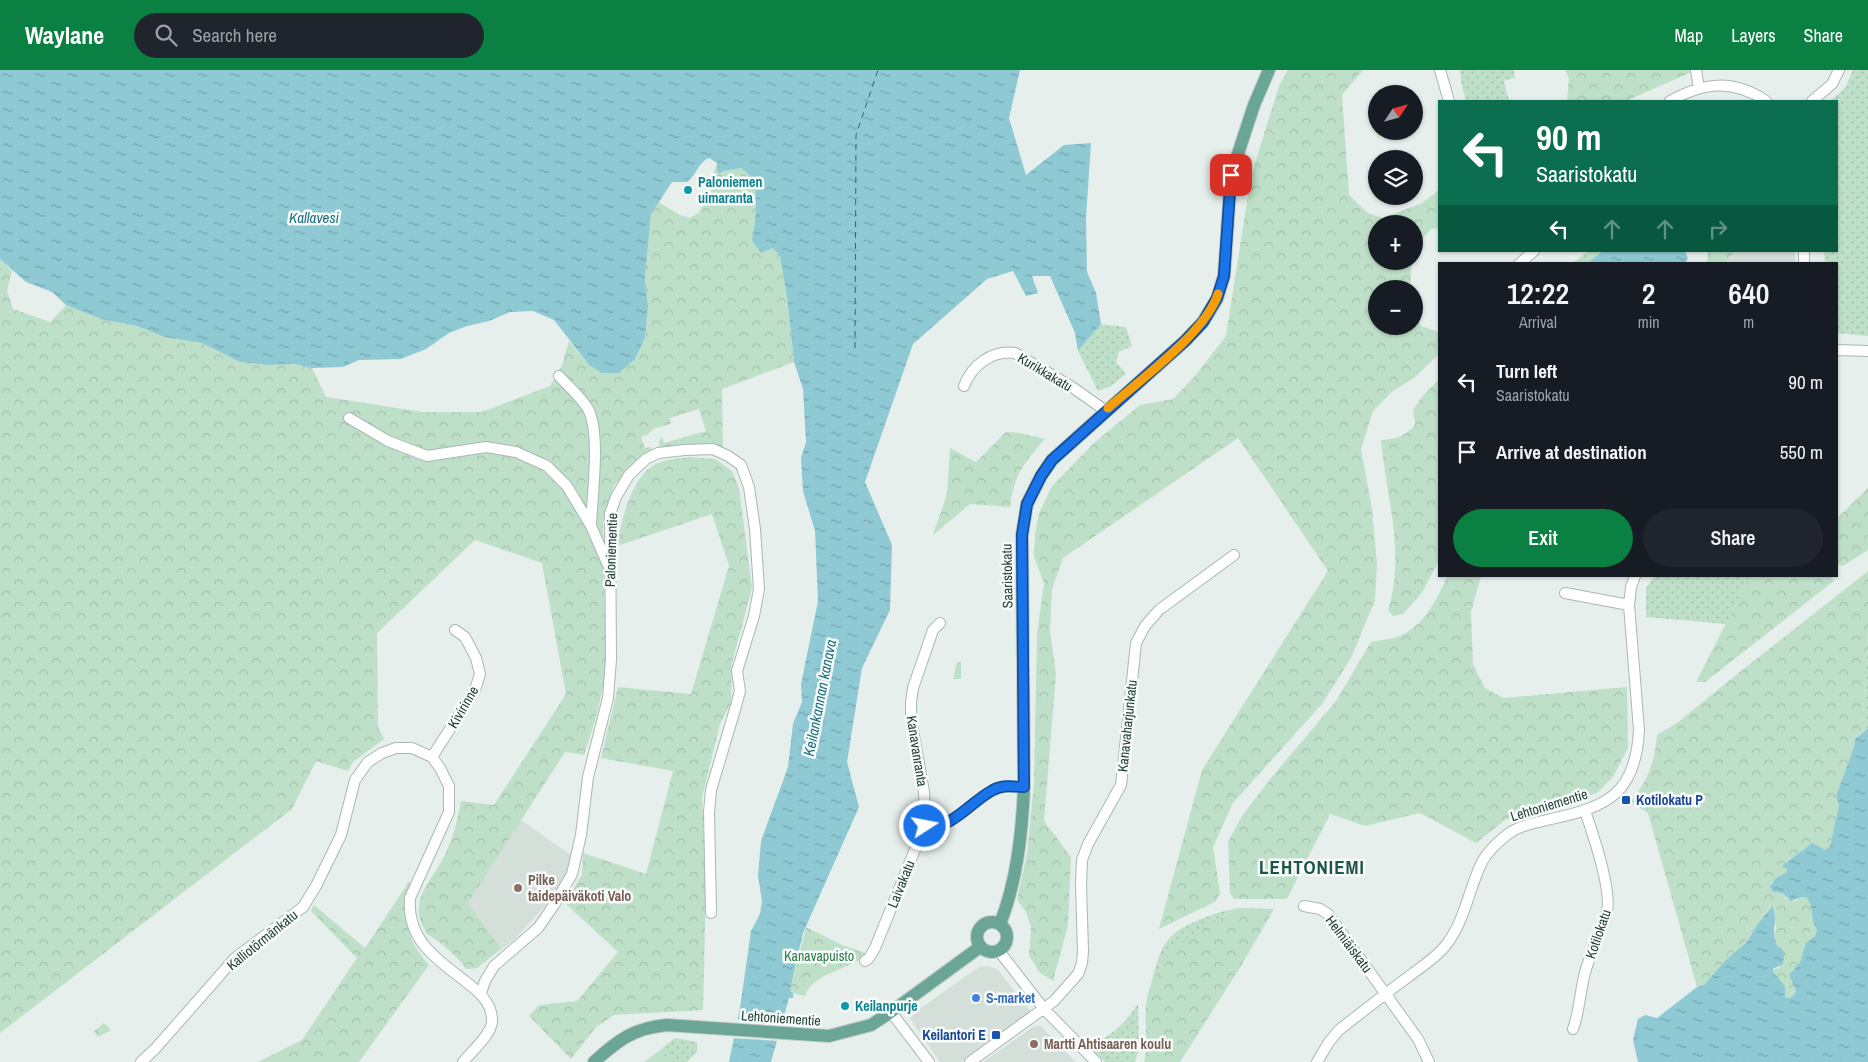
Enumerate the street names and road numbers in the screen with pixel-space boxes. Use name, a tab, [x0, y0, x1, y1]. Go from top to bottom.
street label: Kurikkakatu	[1014, 349, 1076, 395]
street label: Paloniementie	[601, 513, 621, 587]
street label: Saaristokatu	[997, 544, 1017, 608]
street label: Kanavaharjunkatu	[1113, 679, 1141, 773]
street label: Kivirinne	[444, 683, 482, 731]
street label: Kanavanranta	[903, 714, 932, 788]
street label: Lehtoniementie	[1508, 785, 1590, 825]
street label: Laivakatu	[883, 858, 919, 910]
street label: Kalliotörmänkatu	[223, 906, 301, 974]
street label: Kotilokatu	[1581, 907, 1615, 961]
street label: Helmiäiskatu	[1322, 912, 1376, 976]
street label: Lehtoniementie	[741, 1006, 821, 1030]

